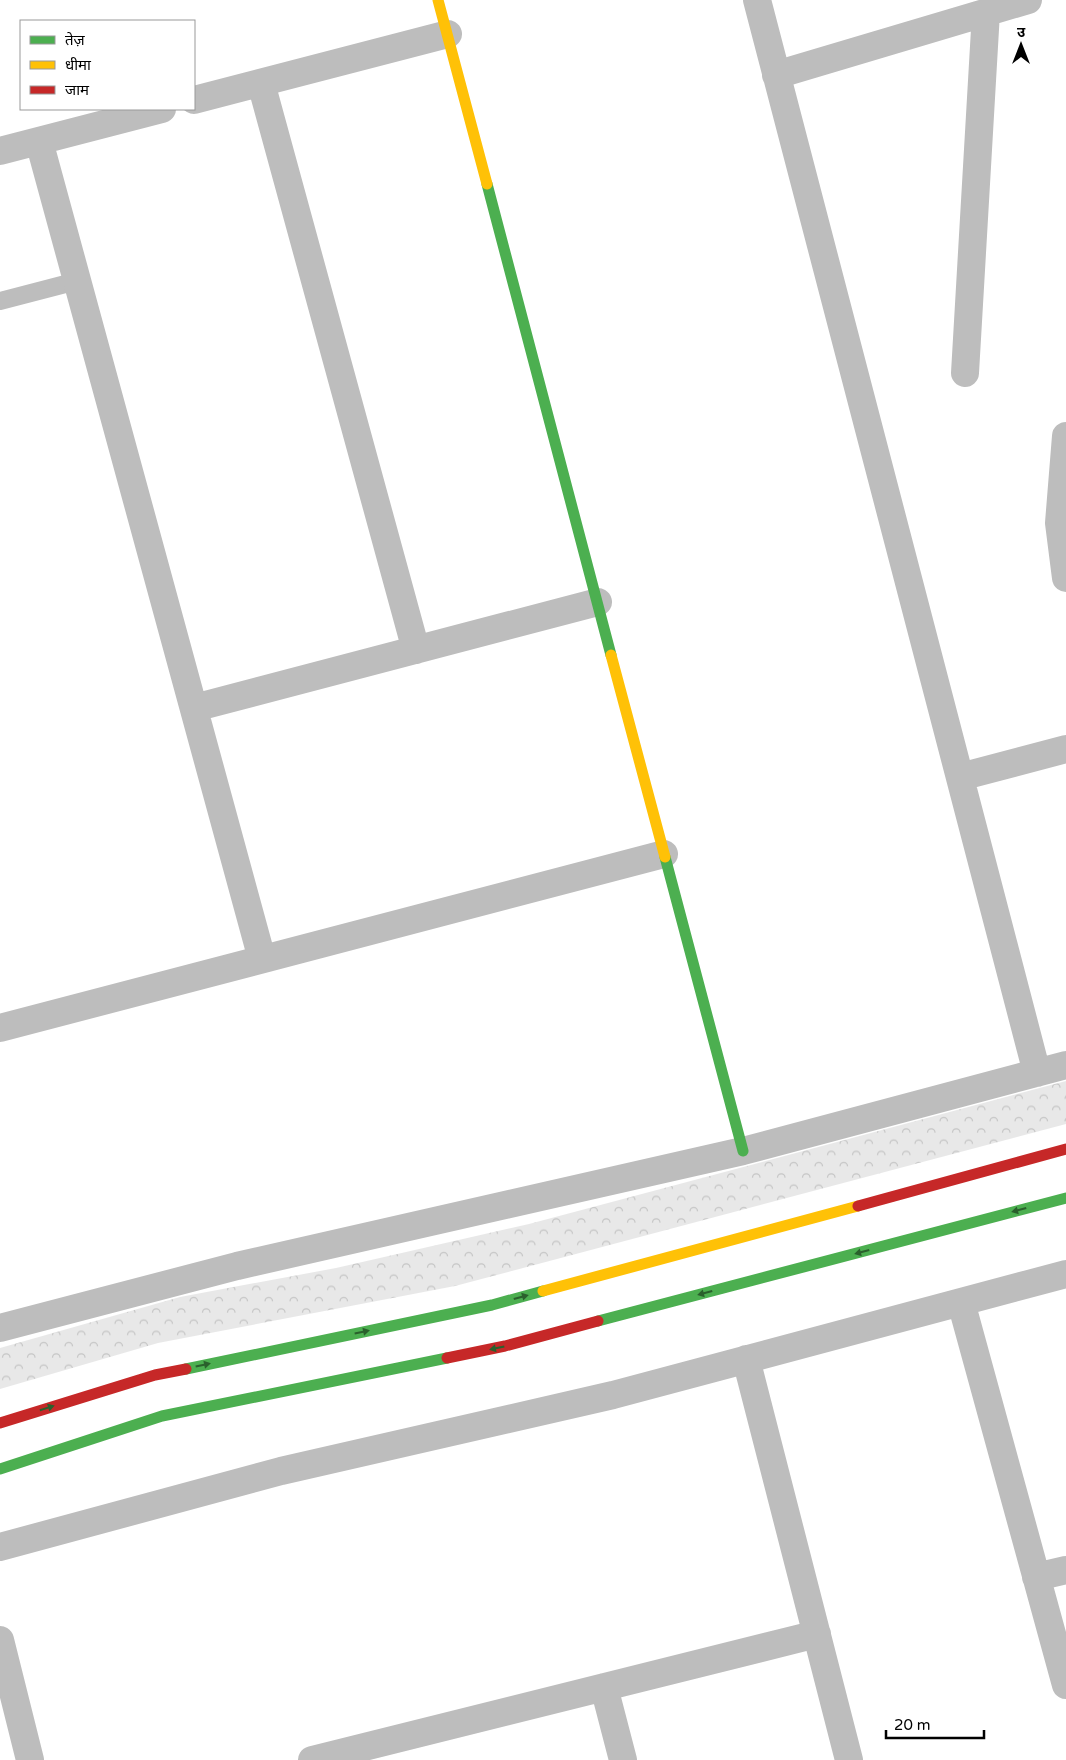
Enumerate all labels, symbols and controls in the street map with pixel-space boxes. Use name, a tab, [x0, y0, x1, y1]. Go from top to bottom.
legend	[20, 20, 195, 110]
north arrow	[996, 20, 1046, 70]
text: उ	[1017, 24, 1026, 41]
text: तेज़	[65, 31, 86, 49]
text: धीमा	[65, 56, 92, 74]
text: जाम	[65, 81, 90, 99]
one-way arrow	[1011, 1206, 1026, 1214]
one-way arrow	[854, 1248, 869, 1256]
one-way arrow	[697, 1290, 712, 1298]
one-way arrow	[513, 1293, 528, 1301]
one-way arrow	[355, 1328, 370, 1336]
one-way arrow	[489, 1344, 504, 1352]
one-way arrow	[195, 1361, 211, 1369]
one-way arrow	[39, 1404, 54, 1412]
scale bar	[886, 1708, 984, 1740]
text: 20 m	[894, 1716, 931, 1734]

